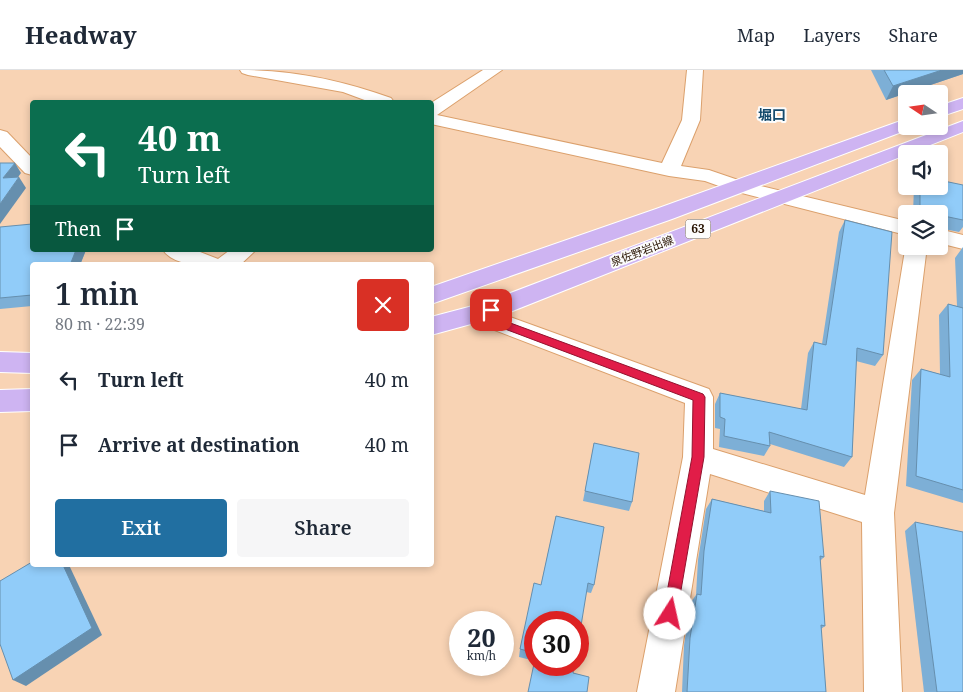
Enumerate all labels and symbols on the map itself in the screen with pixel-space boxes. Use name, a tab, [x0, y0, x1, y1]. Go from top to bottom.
north arrow	[898, 85, 948, 135]
district label: 堀口	[758, 105, 786, 124]
road number: 63	[686, 220, 710, 238]
street label: 泉佐野岩出線	[608, 232, 675, 269]
pin	[470, 289, 512, 331]
position arrow	[643, 587, 695, 639]
speed limit sign: 30	[524, 611, 589, 676]

